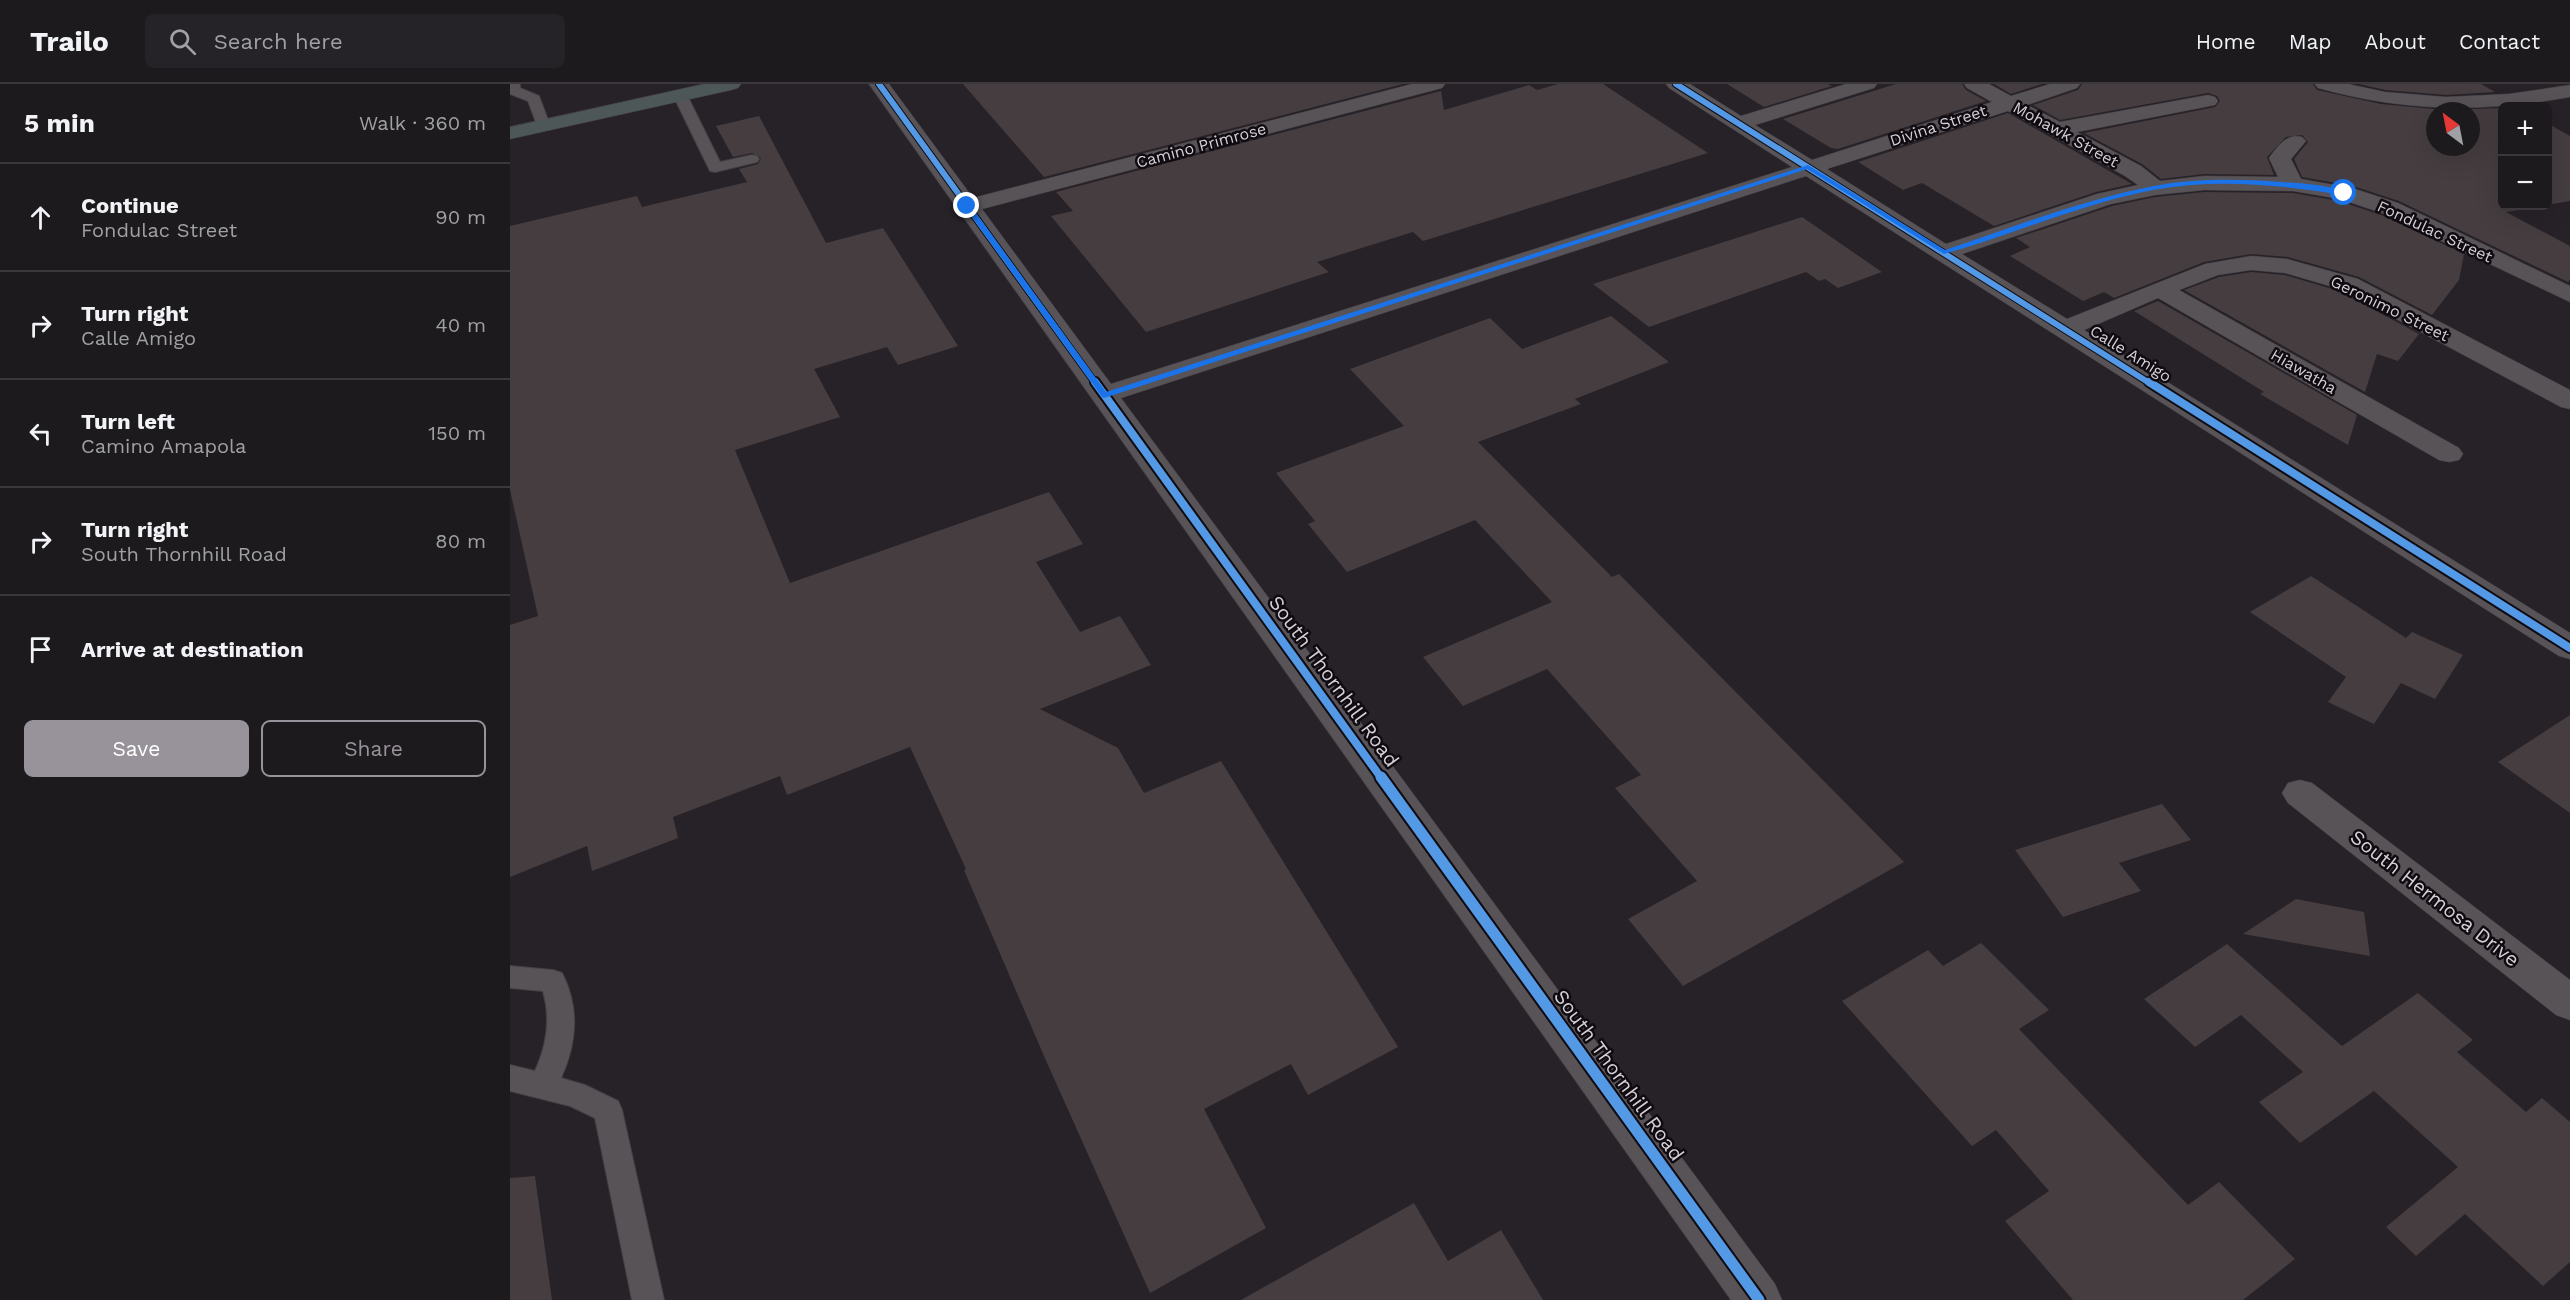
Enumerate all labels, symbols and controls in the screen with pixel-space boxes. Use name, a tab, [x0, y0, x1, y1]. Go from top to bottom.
search box	[145, 14, 565, 68]
text: Trailo	[30, 25, 109, 58]
icon: search	[166, 25, 199, 58]
text: Search here	[214, 29, 343, 54]
text: Home	[2196, 29, 2256, 54]
text: Map	[2289, 29, 2332, 54]
text: About	[2365, 29, 2426, 54]
text: Contact	[2459, 29, 2540, 54]
street label: Mohawk Street	[2010, 98, 2122, 171]
street label: Divina Street	[1887, 101, 1989, 150]
north arrow	[2426, 102, 2480, 156]
map controls	[2498, 102, 2552, 210]
button: +	[2498, 102, 2552, 156]
text: 5 min	[24, 108, 95, 138]
text: Walk · 360 m	[359, 111, 486, 135]
street label: Camino Primrose	[1134, 119, 1268, 172]
button: −	[2498, 156, 2552, 210]
route start	[2330, 179, 2356, 205]
route end	[953, 192, 979, 218]
text: Continue	[81, 193, 179, 218]
street label: Fondulac Street	[2374, 196, 2496, 267]
icon: ahead	[24, 201, 57, 234]
text: 90 m	[435, 205, 486, 229]
text: Fondulac Street	[81, 218, 237, 242]
street label: Geronimo Street	[2328, 272, 2452, 345]
text: Turn right	[81, 301, 188, 326]
icon: right	[24, 309, 57, 342]
text: 40 m	[435, 313, 486, 337]
street label: Calle Amigo	[2087, 321, 2175, 386]
text: Calle Amigo	[81, 326, 196, 350]
street label: Hiawatha	[2268, 345, 2340, 398]
text: Turn left	[81, 409, 175, 434]
icon: left	[24, 417, 57, 450]
text: 150 m	[428, 421, 486, 445]
text: Camino Amapola	[81, 434, 246, 458]
text: Turn right	[81, 517, 188, 542]
icon: right	[24, 525, 57, 558]
text: 80 m	[435, 529, 486, 553]
text: South Thornhill Road	[81, 542, 287, 566]
street label: South Thornhill Road	[1264, 591, 1404, 771]
icon: arrive	[24, 633, 57, 666]
text: Arrive at destination	[81, 637, 304, 662]
button: Save	[24, 720, 249, 777]
button: Share	[261, 720, 486, 777]
street label: South Hermosa Drive	[2346, 825, 2524, 971]
street label: South Thornhill Road	[1549, 985, 1689, 1165]

